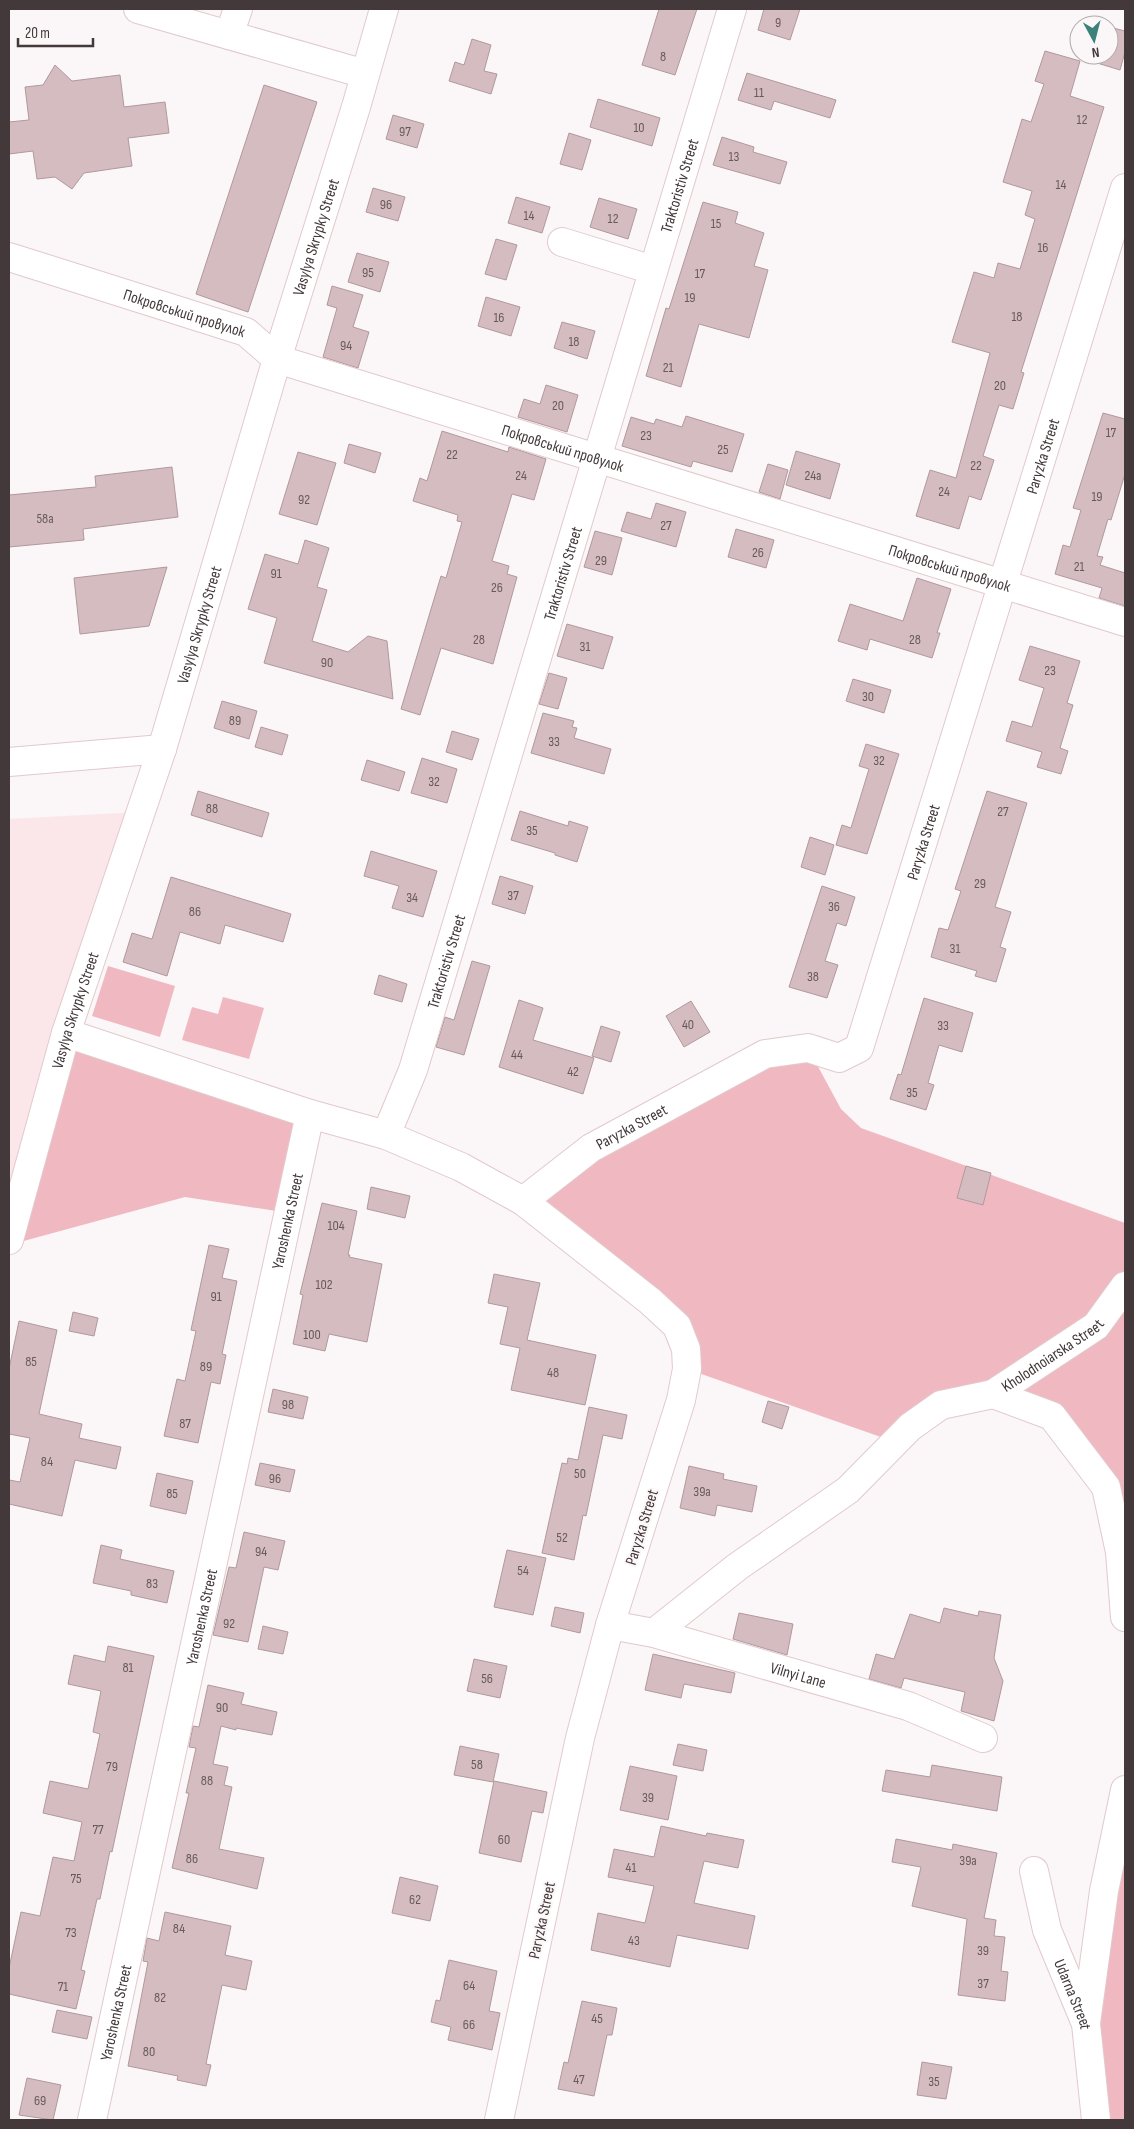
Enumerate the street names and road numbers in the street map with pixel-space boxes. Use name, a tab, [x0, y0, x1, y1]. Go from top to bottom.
street label: Traktoristiv Street	[657, 137, 703, 235]
street label: Vasylya Skrypky Street	[289, 176, 344, 298]
street label: Покровський провулок	[121, 286, 248, 342]
street label: Paryzka Street	[1023, 416, 1064, 497]
street label: Покровський провулок	[499, 421, 627, 477]
street label: Traktoristiv Street	[541, 524, 587, 623]
street label: Покровський провулок	[886, 541, 1013, 597]
street label: Vasylya Skrypky Street	[174, 564, 226, 686]
street label: Paryzka Street	[904, 802, 945, 883]
street label: Traktoristiv Street	[424, 912, 470, 1011]
street label: Vasylya Skrypky Street	[49, 950, 104, 1071]
street label: Paryzka Street	[593, 1101, 671, 1154]
street label: Yaroshenka Street	[269, 1171, 308, 1271]
street label: Kholodnoiarska Street	[998, 1316, 1109, 1397]
street label: Paryzka Street	[622, 1487, 663, 1568]
street label: Yaroshenka Street	[183, 1567, 222, 1667]
street label: Vilnyi Lane	[768, 1659, 828, 1693]
street label: Paryzka Street	[525, 1880, 560, 1960]
street label: Udarna Street	[1049, 1957, 1095, 2030]
street label: Yaroshenka Street	[97, 1963, 136, 2063]

